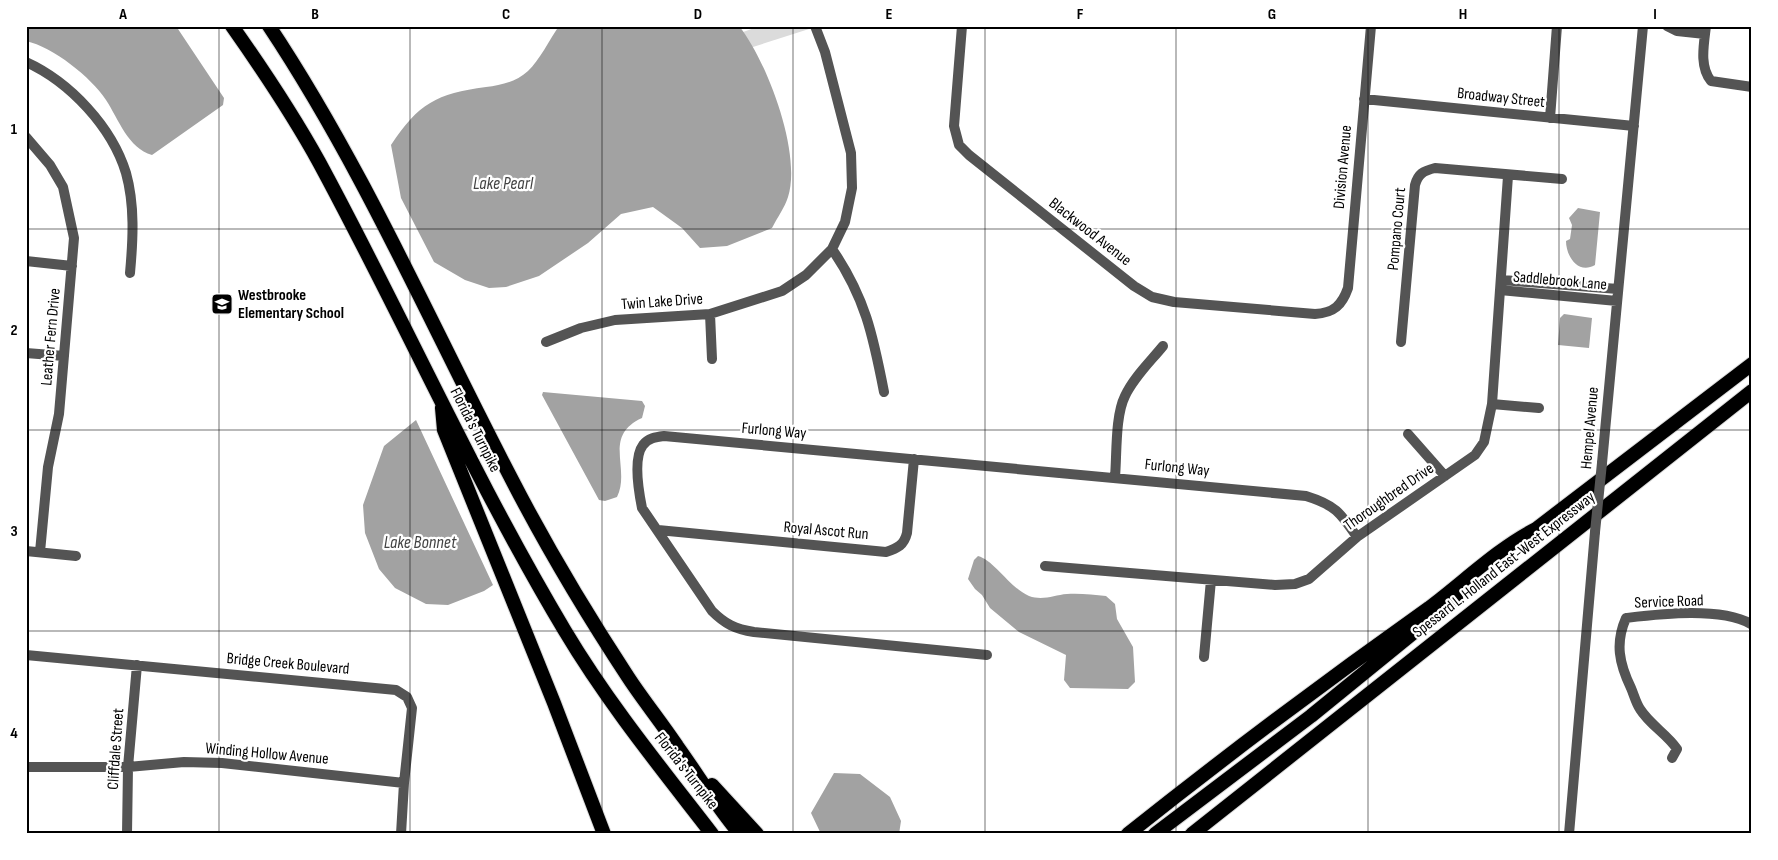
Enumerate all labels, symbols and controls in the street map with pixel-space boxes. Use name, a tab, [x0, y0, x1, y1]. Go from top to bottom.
text: A	[118, 5, 127, 24]
text: B	[311, 5, 319, 24]
text: C	[502, 5, 510, 24]
text: D	[694, 5, 702, 24]
text: E	[886, 5, 893, 24]
text: F	[1077, 5, 1084, 24]
text: G	[1268, 5, 1276, 24]
text: H	[1459, 5, 1467, 24]
text: I	[1653, 5, 1657, 24]
street label: Broadway Street	[1456, 84, 1546, 112]
text: 1	[11, 120, 18, 139]
street label: Division Avenue	[1330, 124, 1356, 210]
water label: Lake Pearl	[473, 173, 534, 194]
street label: Pompano Court	[1384, 187, 1410, 271]
street label: Blackwood Avenue	[1045, 194, 1135, 270]
street label: Saddlebrook Lane	[1512, 267, 1608, 295]
place label: Westbrooke Elementary School	[238, 286, 344, 323]
street label: Leather Fern Drive	[37, 287, 65, 387]
street label: Twin Lake Drive	[620, 290, 704, 314]
school or university icon: Westbrooke Elementary School	[210, 292, 234, 316]
text: 2	[10, 321, 18, 340]
street label: Florida's Turnpike	[446, 385, 504, 475]
street label: Hempel Avenue	[1577, 386, 1603, 470]
street label: Furlong Way	[741, 419, 807, 443]
street label: Furlong Way	[1144, 455, 1210, 481]
street label: Thoroughbred Drive	[1340, 459, 1438, 535]
street label: Spessard L. Holland East-West Expressway	[1409, 488, 1599, 642]
street label: Royal Ascot Run	[783, 518, 869, 544]
text: 3	[10, 522, 18, 541]
water label: Lake Bonnet	[384, 532, 457, 553]
street label: Service Road	[1634, 591, 1704, 613]
street label: Bridge Creek Boulevard	[226, 649, 350, 679]
street label: Cliffdale Street	[104, 708, 128, 790]
text: 4	[10, 724, 18, 743]
street label: Florida's Turnpike	[650, 729, 722, 813]
street label: Winding Hollow Avenue	[205, 739, 329, 769]

